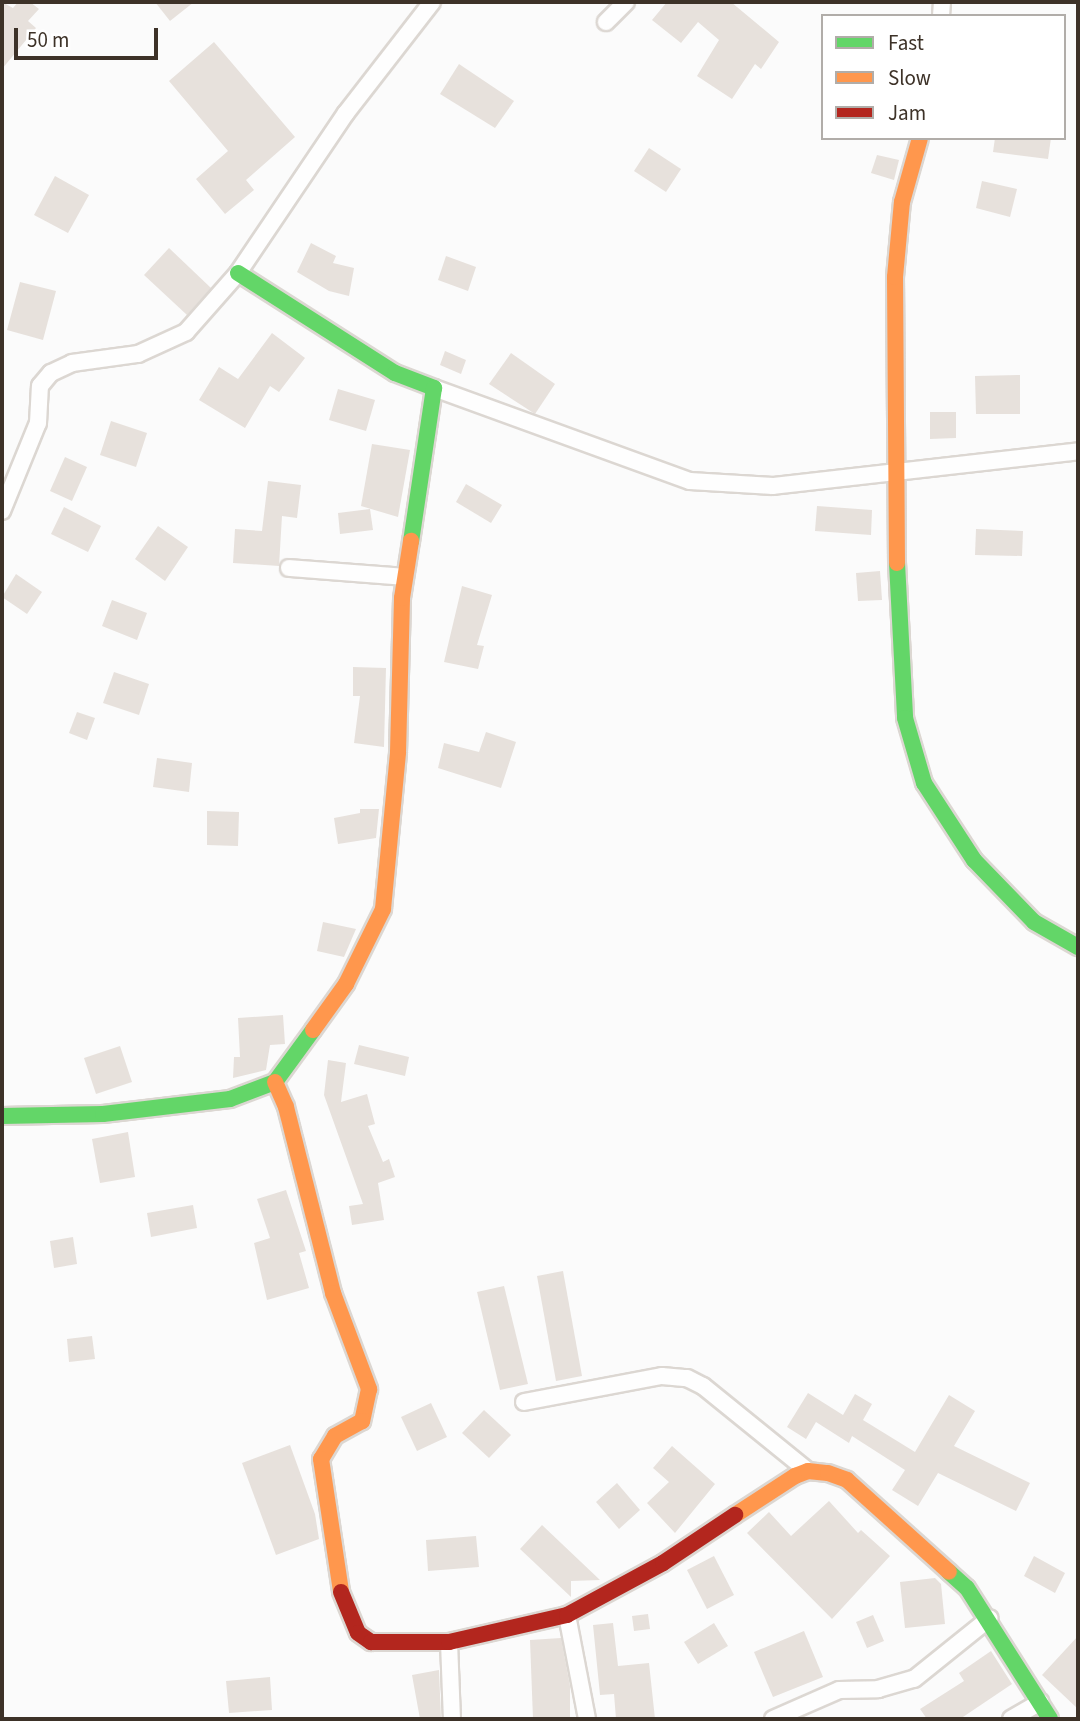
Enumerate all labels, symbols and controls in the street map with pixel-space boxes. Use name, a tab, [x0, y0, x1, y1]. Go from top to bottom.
scale bar	[18, 14, 161, 58]
legend	[821, 14, 1066, 140]
text: 50 m	[27, 25, 69, 55]
text: Fast	[888, 28, 924, 58]
text: Slow	[888, 63, 931, 93]
text: Jam	[888, 98, 926, 128]

